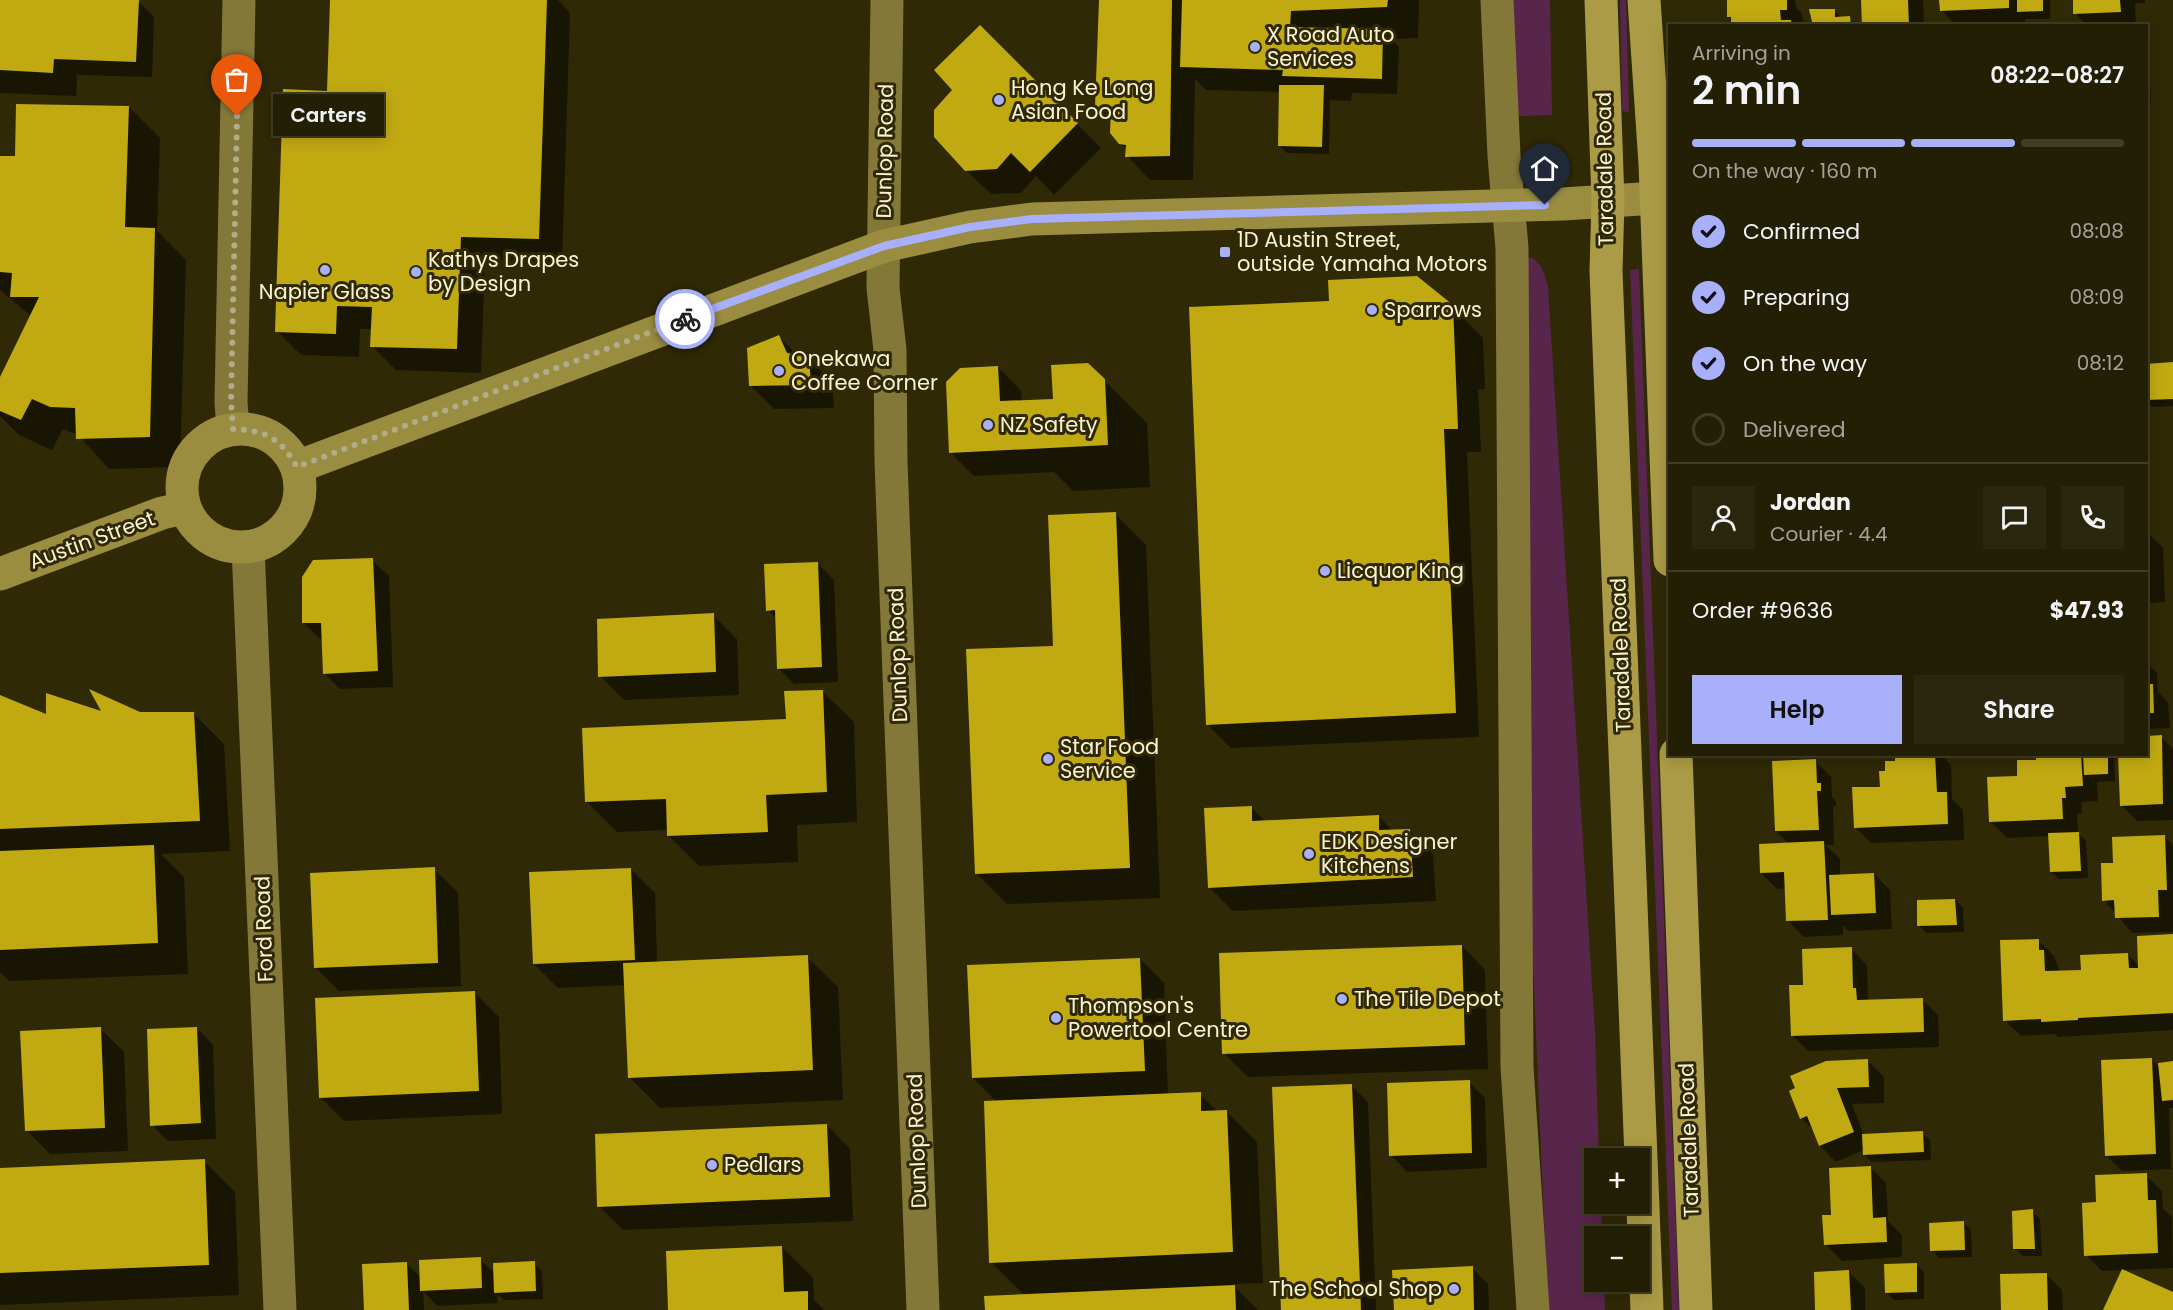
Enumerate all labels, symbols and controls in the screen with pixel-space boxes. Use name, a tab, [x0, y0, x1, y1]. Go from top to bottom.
place label: X Road Auto Services	[1267, 20, 1395, 73]
text: Arriving in	[1692, 39, 1791, 67]
marker: X Road Auto Services	[1248, 40, 1262, 54]
pin	[211, 54, 262, 116]
text: 08:22–08:27	[1990, 60, 2124, 91]
icon: bag	[220, 63, 253, 96]
text: 2 min	[1692, 63, 1801, 118]
place label: Hong Ke Long Asian Food	[1011, 73, 1154, 126]
street label: Dunlop Road	[869, 83, 900, 219]
street label: Taradale Road	[1589, 92, 1620, 246]
marker: Hong Ke Long Asian Food	[992, 93, 1006, 107]
callout: Carters	[273, 95, 384, 137]
text: Carters	[290, 101, 367, 129]
pin	[1519, 143, 1570, 205]
icon: home	[1528, 152, 1561, 185]
text: On the way · 160 m	[1692, 157, 1877, 185]
icon: check	[1692, 215, 1725, 248]
text: Confirmed	[1743, 216, 1860, 247]
text: 08:08	[2069, 217, 2124, 245]
place label: 1D Austin Street, outside Yamaha Motors	[1237, 225, 1487, 278]
place label: Kathys Drapes by Design	[428, 245, 579, 298]
marker: 1D Austin Street, outside Yamaha Motors	[1218, 245, 1232, 259]
marker: Napier Glass	[318, 263, 332, 277]
marker: Kathys Drapes by Design	[409, 265, 423, 279]
place label: Napier Glass	[259, 277, 391, 306]
icon: check	[1692, 281, 1725, 314]
text: Preparing	[1743, 282, 1850, 313]
text: 08:09	[2069, 283, 2124, 311]
courier	[655, 289, 715, 349]
place label: Sparrows	[1384, 295, 1482, 324]
icon: bike	[669, 303, 702, 336]
marker: Sparrows	[1365, 303, 1379, 317]
place label: Onekawa Coffee Corner	[791, 344, 938, 397]
icon: check	[1692, 347, 1725, 380]
text: On the way	[1743, 348, 1867, 379]
text: 08:12	[2077, 349, 2124, 377]
marker: Onekawa Coffee Corner	[772, 364, 786, 378]
place label: NZ Safety	[1000, 410, 1098, 439]
text: Delivered	[1743, 414, 1846, 445]
marker: NZ Safety	[981, 418, 995, 432]
button: person	[1692, 486, 1755, 549]
button: chat	[1983, 486, 2046, 549]
button: phone	[2061, 486, 2124, 549]
text: Jordan	[1770, 487, 1851, 518]
street label: Austin Street	[25, 503, 159, 576]
text: Courier · 4.4	[1770, 520, 1888, 548]
place label: Licquor King	[1337, 556, 1464, 585]
marker: Licquor King	[1318, 564, 1332, 578]
street label: Taradale Road	[1603, 577, 1638, 733]
street label: Dunlop Road	[881, 587, 914, 723]
text: Order #9636	[1692, 595, 1833, 626]
text: $47.93	[2050, 595, 2124, 626]
button: Help	[1692, 675, 1902, 744]
button: Share	[1914, 675, 2124, 744]
place label: Star Food Service	[1060, 732, 1159, 785]
marker: Star Food Service	[1041, 752, 1055, 766]
place label: EDK Designer Kitchens	[1321, 827, 1457, 880]
marker: EDK Designer Kitchens	[1302, 847, 1316, 861]
street label: Ford Road	[247, 875, 280, 983]
place label: The Tile Depot	[1354, 984, 1501, 1013]
place label: Thompson's Powertool Centre	[1068, 991, 1248, 1044]
marker: The Tile Depot	[1335, 992, 1349, 1006]
marker: Thompson's Powertool Centre	[1049, 1011, 1063, 1025]
street label: Taradale Road	[1671, 1062, 1706, 1218]
street label: Dunlop Road	[900, 1073, 933, 1209]
map controls	[1584, 1148, 1650, 1292]
button: +	[1584, 1148, 1650, 1214]
place label: Pedlars	[724, 1150, 802, 1179]
marker: Pedlars	[705, 1158, 719, 1172]
button: −	[1584, 1226, 1650, 1292]
place label: The School Shop	[1269, 1274, 1442, 1303]
marker: The School Shop	[1447, 1282, 1461, 1296]

